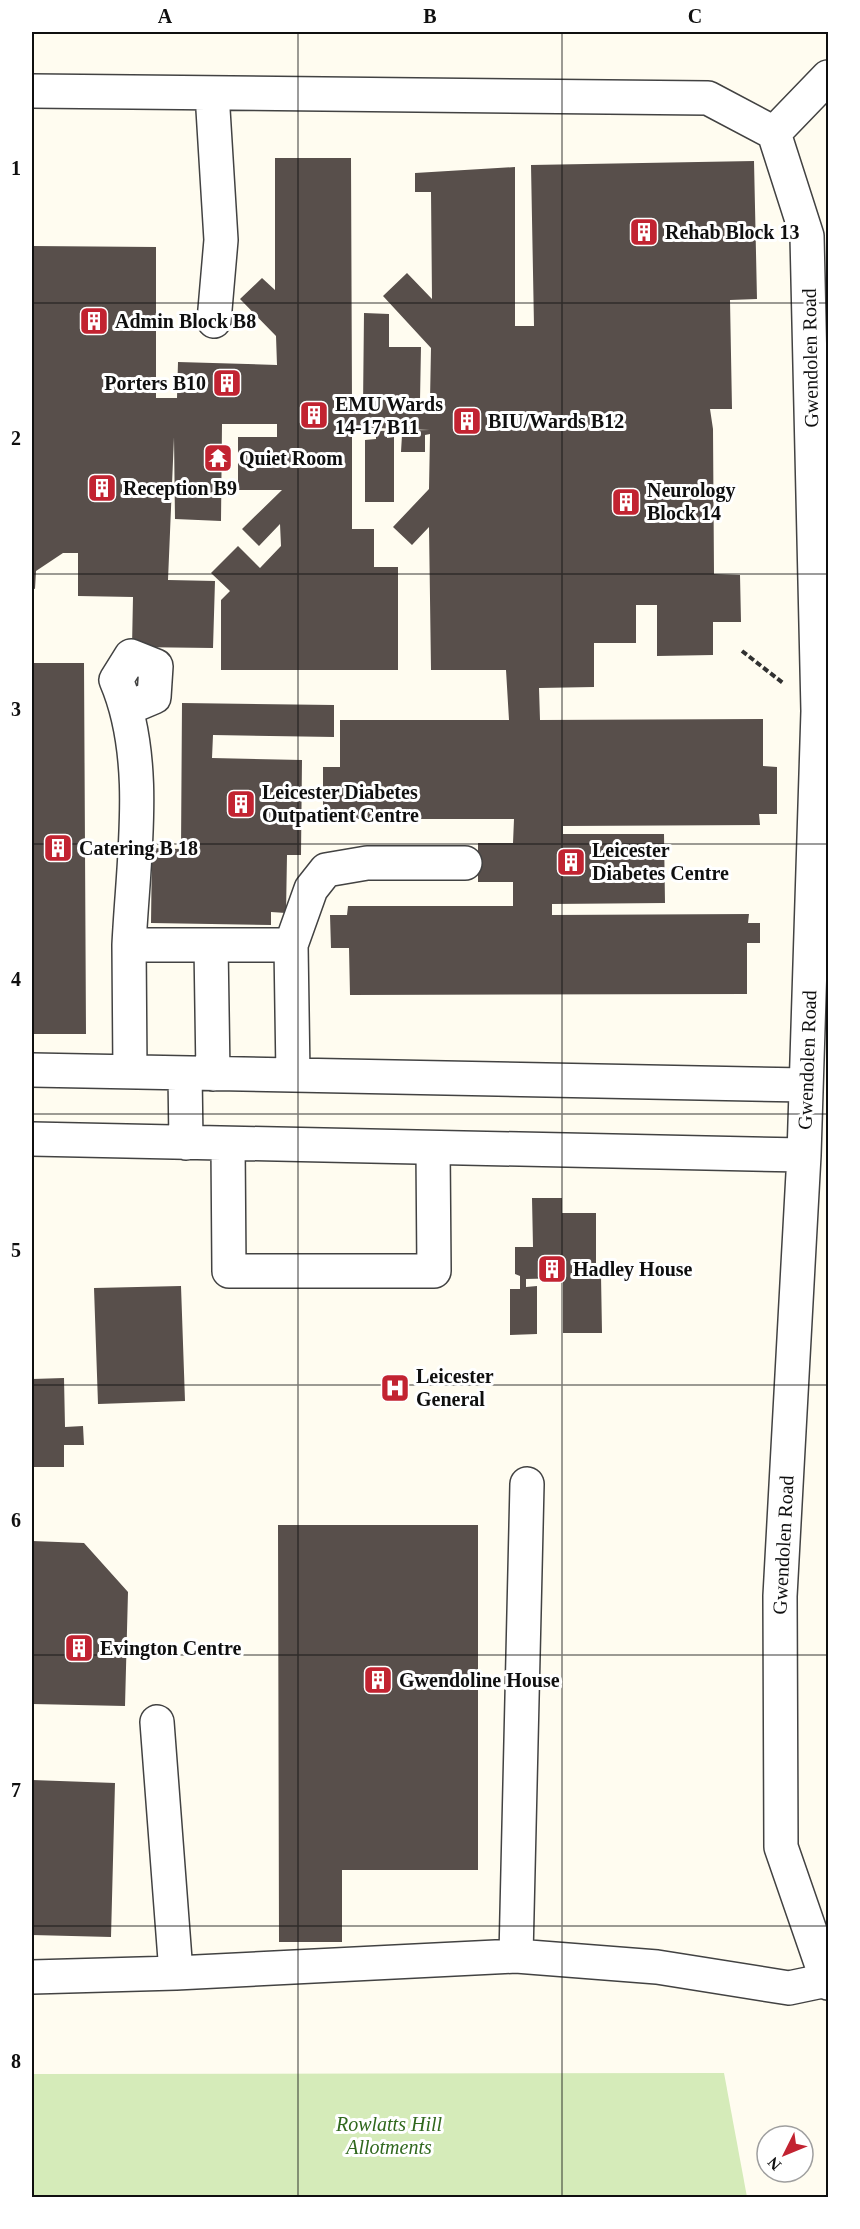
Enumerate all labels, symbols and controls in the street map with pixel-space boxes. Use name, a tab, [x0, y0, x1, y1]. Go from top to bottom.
text: A	[158, 5, 173, 27]
text: B	[423, 5, 437, 27]
text: C	[688, 5, 702, 27]
text: 1	[11, 157, 21, 179]
building icon: Rehab Block 13	[628, 216, 660, 248]
place label: Rehab Block 13	[665, 221, 799, 243]
street label: Gwendolen Road	[798, 288, 822, 428]
building icon: Admin Block B8	[78, 305, 110, 337]
place label: Admin Block B8	[115, 310, 256, 332]
building icon: Porters B10	[211, 367, 243, 399]
place label: Porters B10	[104, 372, 206, 394]
place label: EMU Wards 14-17 B11	[335, 393, 443, 438]
building icon: EMU Wards 14-17 B11	[298, 399, 330, 431]
building icon: BIU/Wards B12	[451, 405, 483, 437]
place label: BIU/Wards B12	[488, 410, 624, 432]
text: 2	[11, 427, 21, 449]
temple icon: Quiet Room	[202, 442, 234, 474]
place label: Quiet Room	[239, 447, 343, 469]
building icon: Reception B9	[86, 472, 118, 504]
place label: Reception B9	[123, 477, 237, 500]
place label: Neurology Block 14	[647, 479, 736, 524]
building icon: Neurology Block 14	[610, 486, 642, 518]
text: 3	[11, 698, 21, 720]
place label: Leicester Diabetes Outpatient Centre	[262, 781, 419, 827]
building icon: Leicester Diabetes Outpatient Centre	[225, 788, 257, 820]
building icon: Catering B 18	[42, 832, 74, 864]
place label: Catering B 18	[79, 837, 198, 860]
place label: Leicester Diabetes Centre	[592, 839, 729, 884]
building icon: Leicester Diabetes Centre	[555, 846, 587, 878]
text: 4	[11, 968, 21, 990]
street label: Gwendolen Road	[794, 990, 820, 1130]
text: 5	[11, 1239, 21, 1261]
building icon: Hadley House	[536, 1253, 568, 1285]
place label: Hadley House	[573, 1258, 693, 1281]
place label: Leicester General	[416, 1365, 494, 1410]
hospital icon: Leicester General	[379, 1372, 411, 1404]
street label: Gwendolen Road	[768, 1475, 798, 1615]
text: 6	[11, 1509, 21, 1531]
building icon: Evington Centre	[63, 1632, 95, 1664]
place label: Evington Centre	[100, 1637, 241, 1660]
building icon: Gwendoline House	[362, 1664, 394, 1696]
place label: Gwendoline House	[399, 1669, 560, 1691]
text: 7	[11, 1779, 21, 1801]
text: 8	[11, 2050, 21, 2072]
park label: Rowlatts Hill Allotments	[335, 2113, 443, 2158]
north arrow	[755, 2124, 815, 2184]
text: N	[764, 2154, 785, 2174]

